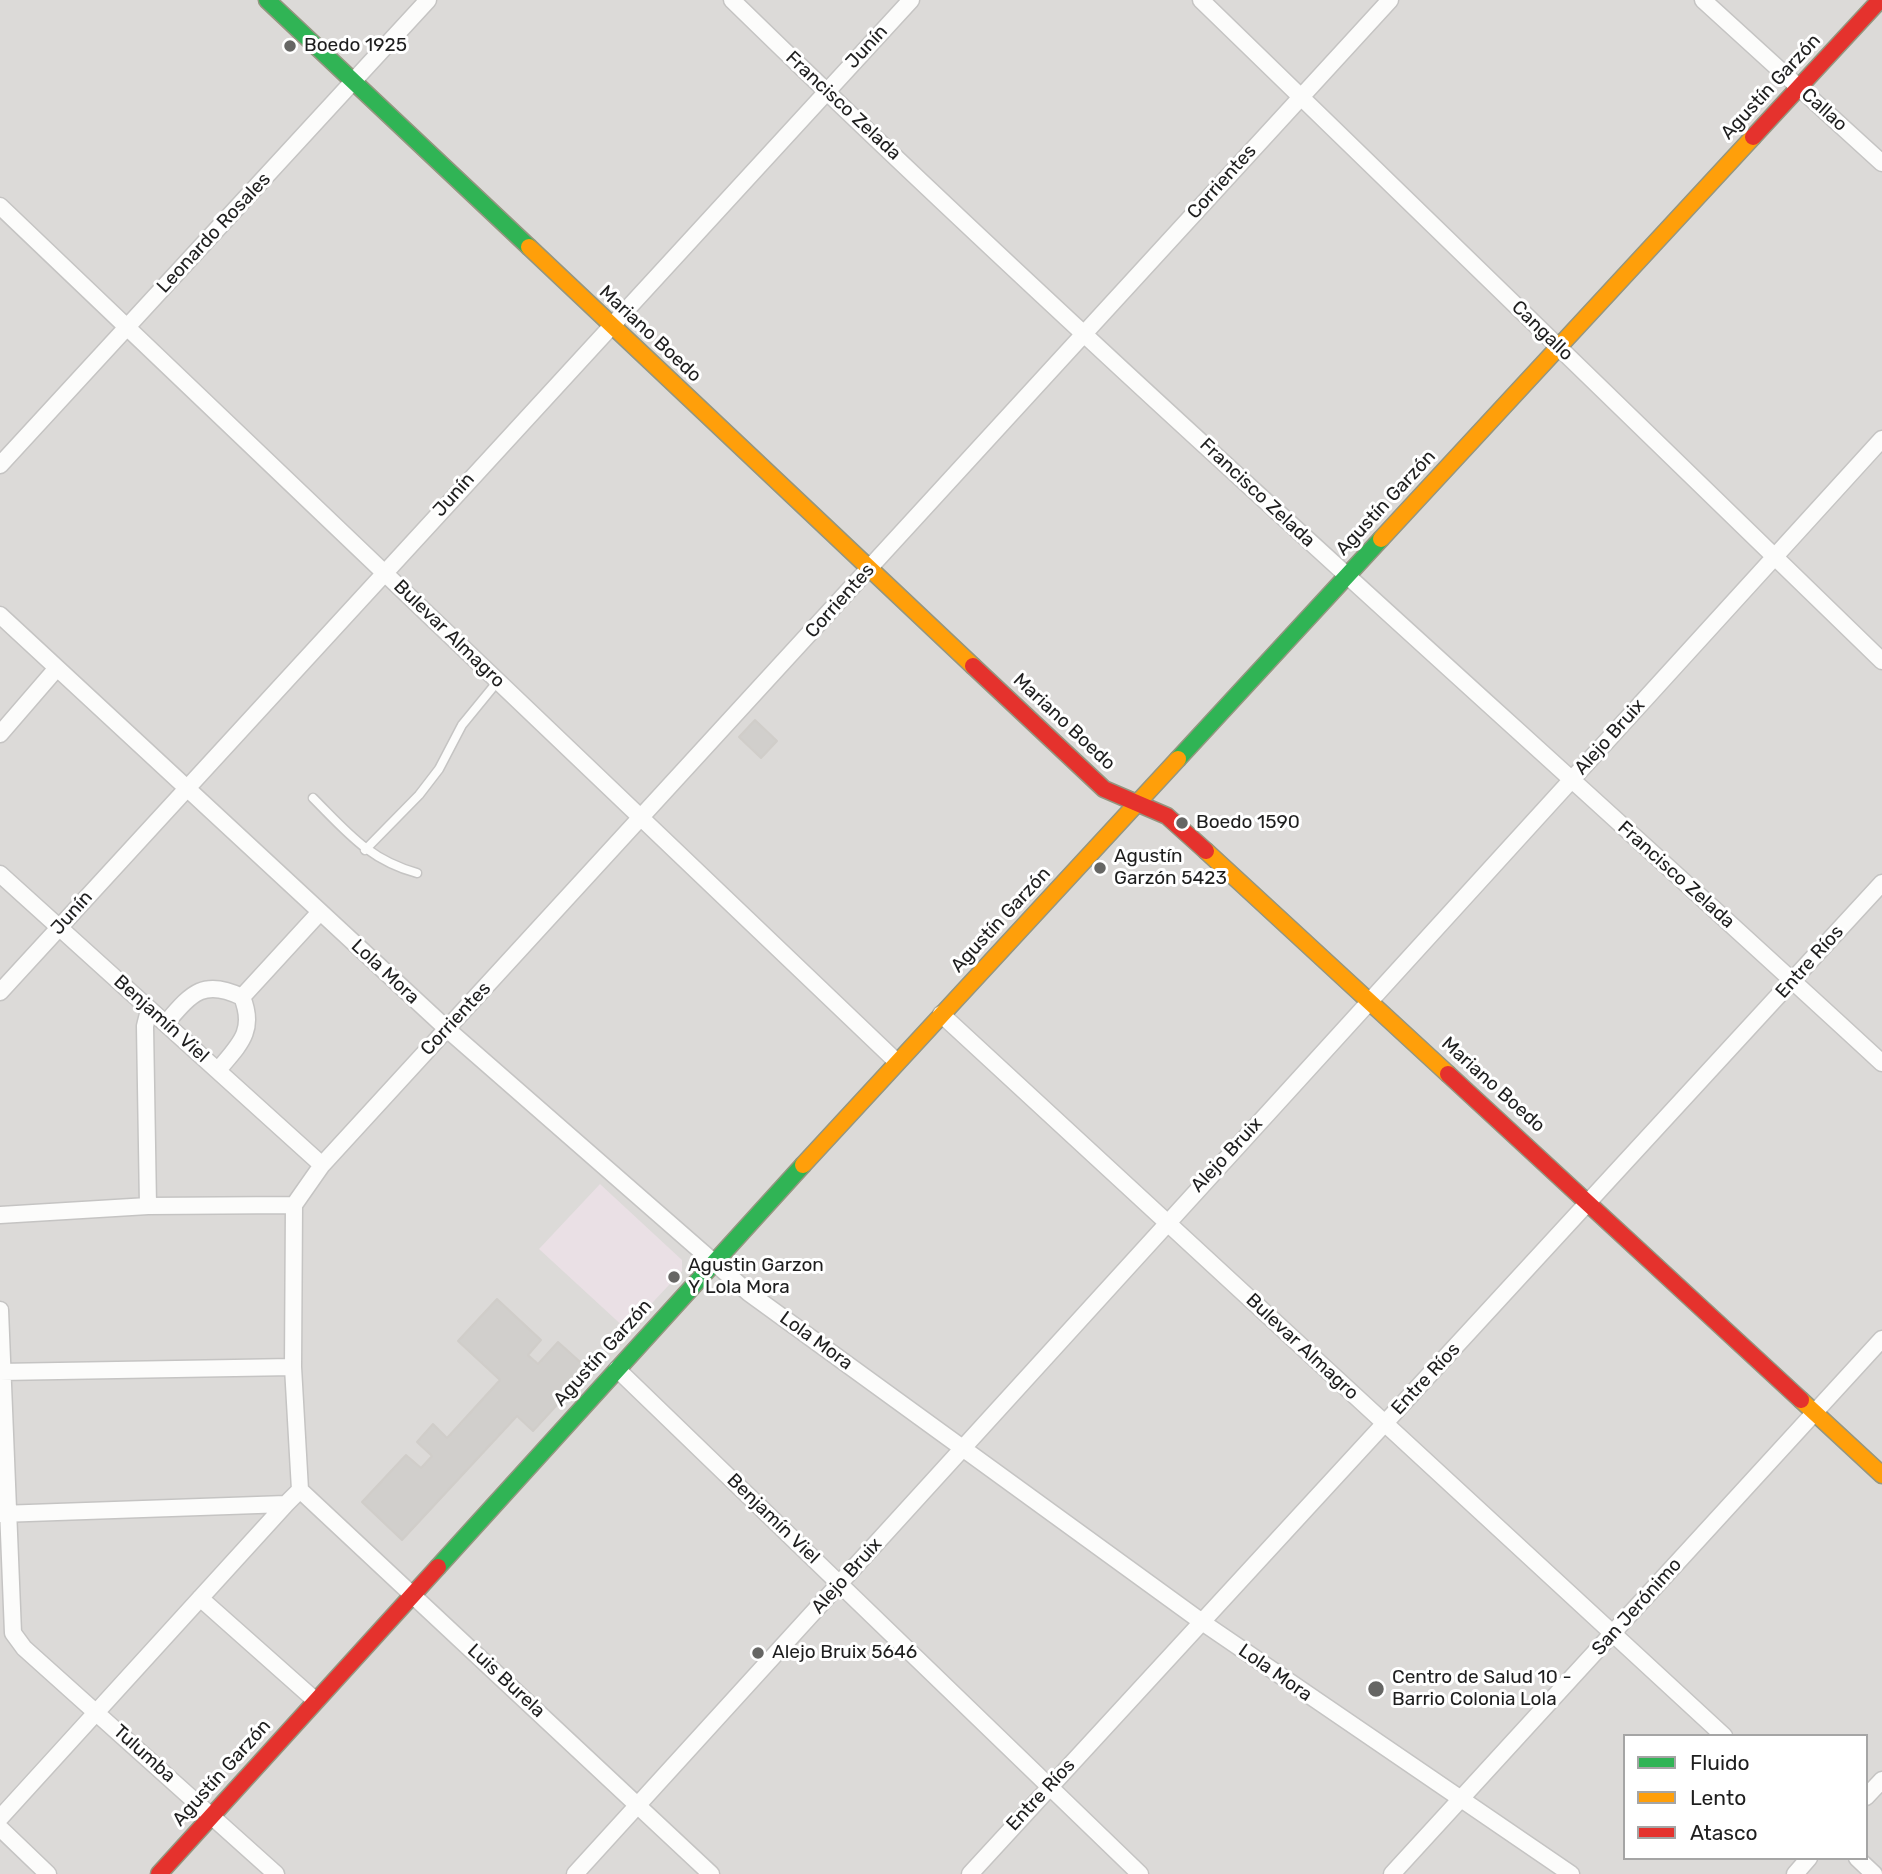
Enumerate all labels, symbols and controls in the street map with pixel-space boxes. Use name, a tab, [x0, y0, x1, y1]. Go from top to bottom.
street label: Junín	[841, 21, 893, 73]
street label: Agustín Garzón	[1716, 30, 1826, 144]
place label: Boedo 1925	[304, 35, 407, 57]
marker: Boedo 1925	[282, 38, 298, 54]
street label: Francisco Zelada	[781, 47, 905, 165]
street label: Callao	[1796, 84, 1852, 136]
street label: Corrientes	[1183, 140, 1261, 224]
street label: Leonardo Rosales	[152, 168, 276, 298]
street label: Mariano Boedo	[594, 281, 706, 387]
street label: Cangallo	[1507, 296, 1577, 366]
street label: Francisco Zelada	[1195, 434, 1319, 552]
street label: Agustín Garzón	[1331, 446, 1441, 560]
street label: Junín	[428, 468, 480, 522]
street label: Corrientes	[801, 559, 879, 643]
street label: Bulevar Almagro	[389, 575, 509, 693]
street label: Mariano Boedo	[1008, 669, 1120, 775]
street label: Alejo Bruix	[1570, 694, 1650, 780]
place label: Boedo 1590	[1196, 812, 1300, 834]
marker: Boedo 1590	[1174, 815, 1190, 831]
street label: Francisco Zelada	[1613, 817, 1739, 933]
place label: Agustín Garzón 5423	[1114, 846, 1227, 890]
marker: Agustín Garzón 5423	[1092, 860, 1108, 876]
street label: Agustín Garzón	[946, 863, 1056, 977]
street label: Junín	[46, 886, 98, 940]
street label: Entre Ríos	[1771, 921, 1849, 1003]
street label: Lola Mora	[346, 935, 424, 1009]
street label: Benjamín Viel	[109, 970, 213, 1068]
street label: Corrientes	[416, 977, 496, 1061]
street label: Mariano Boedo	[1437, 1033, 1549, 1137]
street label: Alejo Bruix	[1186, 1113, 1268, 1197]
place label: Agustin Garzon Y Lola Mora	[688, 1255, 824, 1299]
marker: Agustin Garzon Y Lola Mora	[666, 1269, 682, 1285]
street label: Bulevar Almagro	[1241, 1289, 1363, 1405]
street label: Agustín Garzón	[549, 1295, 657, 1411]
street label: Lola Mora	[775, 1307, 857, 1375]
street label: Entre Ríos	[1387, 1338, 1465, 1420]
street label: Benjamín Viel	[722, 1469, 824, 1569]
street label: Alejo Bruix	[807, 1533, 887, 1619]
street label: San Jerónimo	[1587, 1554, 1687, 1660]
street label: Luis Burela	[463, 1639, 549, 1723]
street label: Lola Mora	[1234, 1639, 1316, 1707]
place label: Alejo Bruix 5646	[772, 1642, 917, 1664]
marker: Alejo Bruix 5646	[750, 1645, 766, 1661]
place label: Centro de Salud 10 - Barrio Colonia Lola	[1392, 1667, 1572, 1711]
marker: Centro de Salud 10 - Barrio Colonia Lola	[1366, 1679, 1386, 1699]
street label: Agustín Garzón	[168, 1715, 276, 1831]
street label: Tulumba	[108, 1720, 180, 1788]
legend	[1623, 1734, 1868, 1860]
text: Fluido	[1690, 1750, 1750, 1775]
street label: Entre Ríos	[1002, 1754, 1080, 1836]
text: Lento	[1690, 1785, 1746, 1810]
text: Atasco	[1690, 1820, 1758, 1845]

